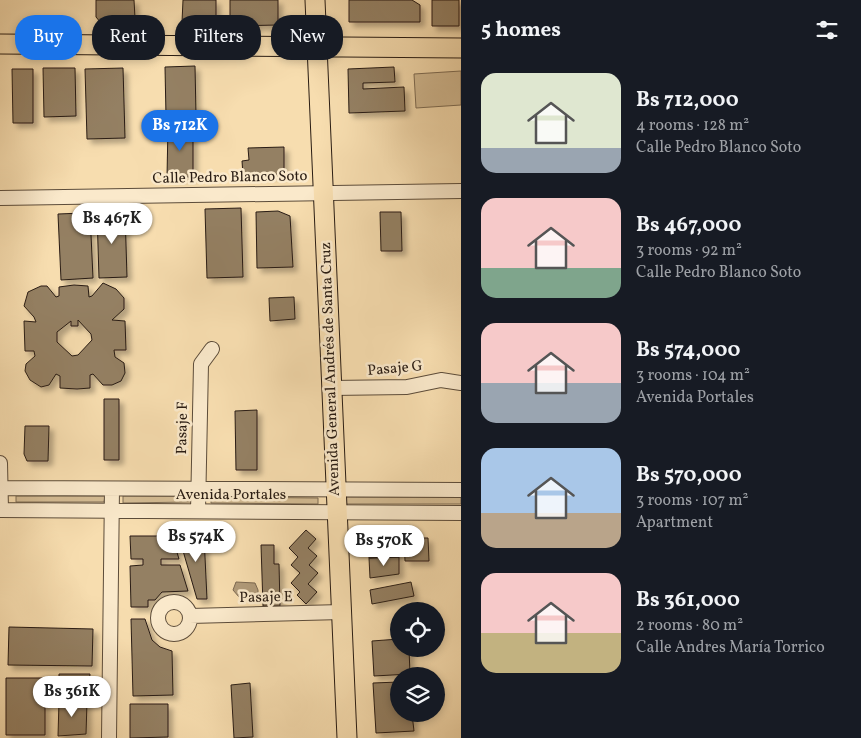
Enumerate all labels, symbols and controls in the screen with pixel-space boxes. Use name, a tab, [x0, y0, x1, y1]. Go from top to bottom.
chip: Buy	[15, 15, 82, 60]
chip: Rent	[92, 15, 165, 60]
chip: Filters	[175, 15, 261, 60]
chip: New	[271, 15, 343, 60]
text: 5 homes	[481, 16, 561, 45]
icon: filters	[813, 16, 841, 44]
text: Bs 712,000	[636, 86, 739, 115]
icon: home	[521, 93, 581, 153]
pin: Bs 712K	[134, 110, 226, 152]
text: Bs 712K	[152, 115, 208, 137]
text: 4 rooms · 128 m²	[636, 115, 749, 137]
text: Calle Pedro Blanco Soto	[636, 137, 801, 159]
street label: Calle Pedro Blanco Soto	[152, 166, 308, 190]
pin: Bs 467K	[66, 202, 158, 245]
text: Bs 467K	[83, 208, 141, 230]
text: Bs 467,000	[636, 211, 741, 240]
icon: home	[521, 218, 581, 278]
text: 3 rooms · 92 m²	[636, 240, 742, 262]
street label: Avenida General Andrés de Santa Cruz	[316, 242, 346, 496]
text: Calle Pedro Blanco Soto	[636, 262, 801, 284]
text: Bs 574,000	[636, 336, 740, 365]
icon: home	[521, 343, 581, 403]
street label: Pasaje G	[366, 356, 424, 382]
text: 3 rooms · 104 m²	[636, 365, 750, 387]
text: Avenida Portales	[636, 387, 754, 409]
street label: Pasaje F	[172, 401, 194, 455]
text: Bs 570,000	[636, 461, 742, 490]
icon: home	[521, 468, 581, 528]
street label: Avenida Portales	[176, 485, 286, 506]
text: 3 rooms · 107 m²	[636, 490, 749, 512]
text: Apartment	[636, 512, 713, 534]
pin: Bs 574K	[150, 520, 242, 563]
pin: Bs 570K	[338, 524, 430, 567]
text: Bs 574K	[168, 526, 224, 548]
text: Bs 570K	[355, 530, 413, 552]
text: Bs 361,000	[636, 586, 740, 615]
street label: Pasaje E	[239, 587, 293, 609]
icon: home	[521, 593, 581, 653]
map controls	[390, 602, 445, 722]
button: locate	[390, 602, 445, 657]
text: 2 rooms · 80 m²	[636, 615, 743, 637]
text: Calle Andres María Torrico	[636, 637, 825, 659]
button: layers	[390, 667, 445, 722]
pin: Bs 361K	[26, 676, 118, 718]
text: Bs 361K	[44, 681, 100, 703]

